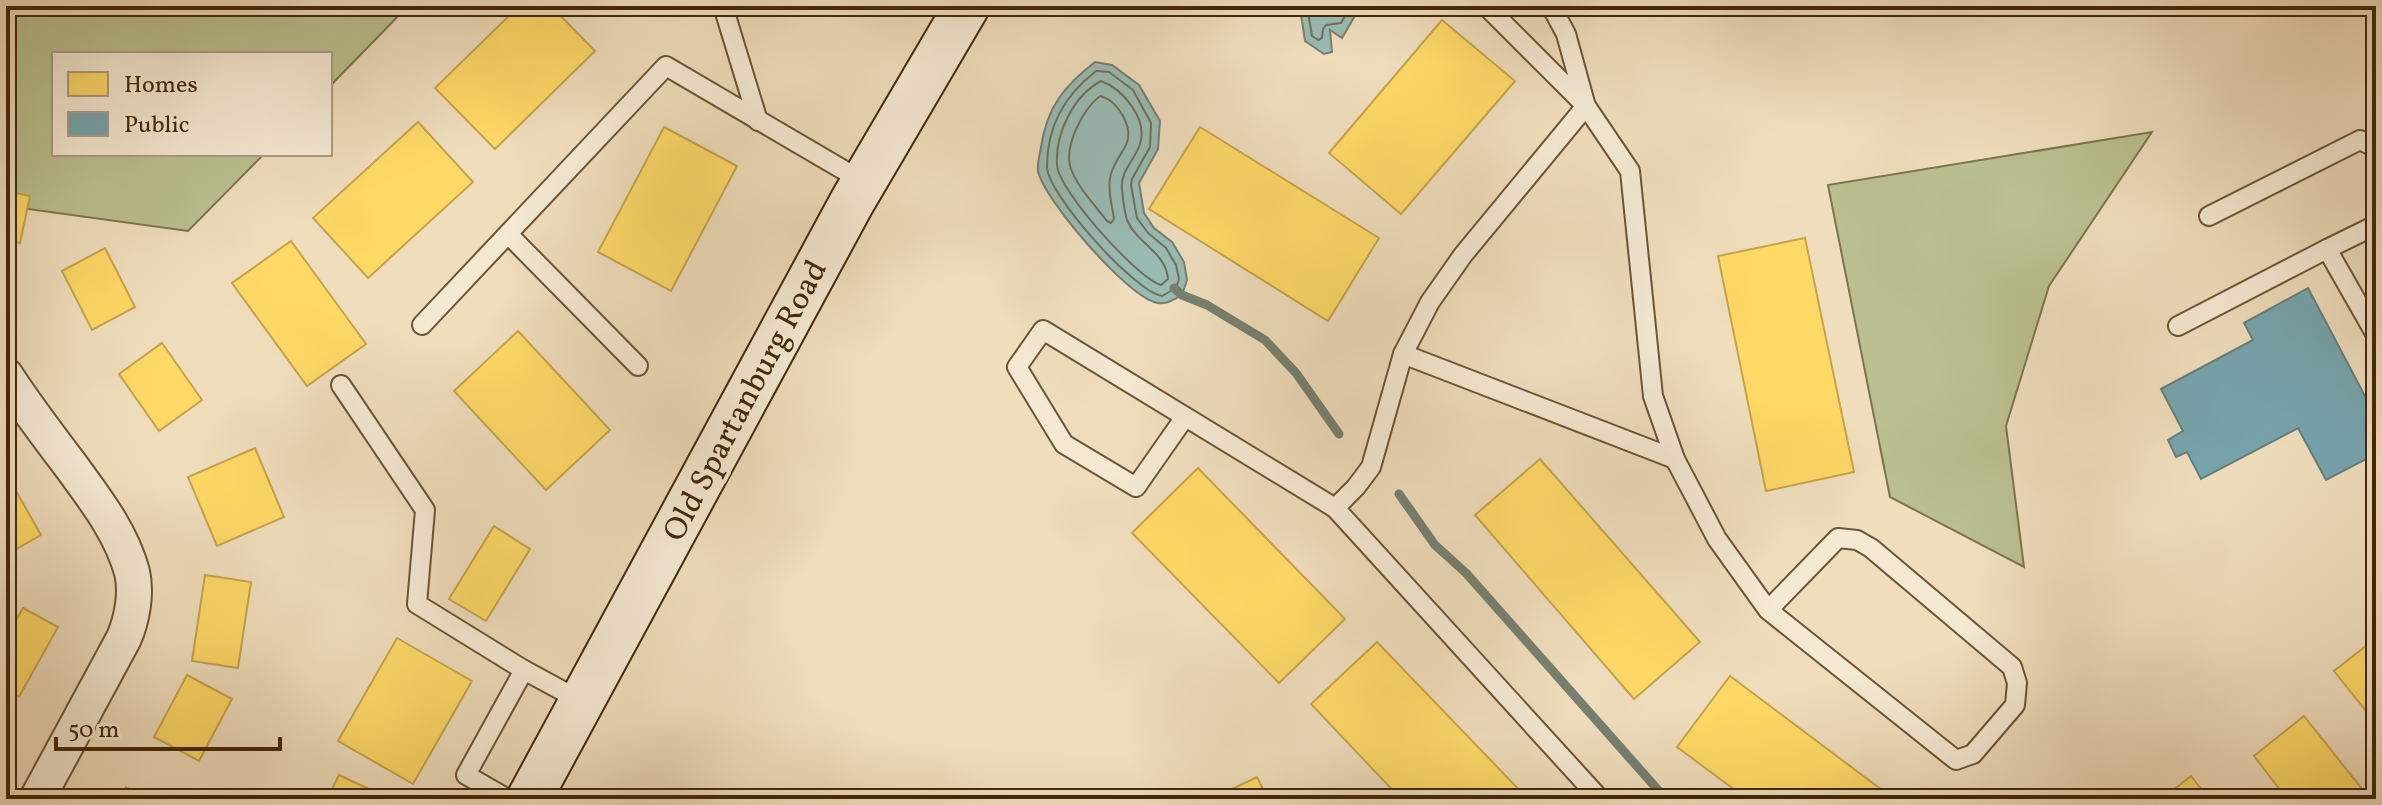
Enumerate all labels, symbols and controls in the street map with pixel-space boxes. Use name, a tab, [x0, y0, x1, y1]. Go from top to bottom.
legend	[52, 52, 332, 156]
text: Homes	[124, 69, 198, 103]
text: Public	[124, 109, 190, 143]
street label: Old Spartanburg Road	[654, 253, 840, 550]
scale bar	[56, 701, 280, 751]
text: 50 m	[68, 714, 120, 748]

